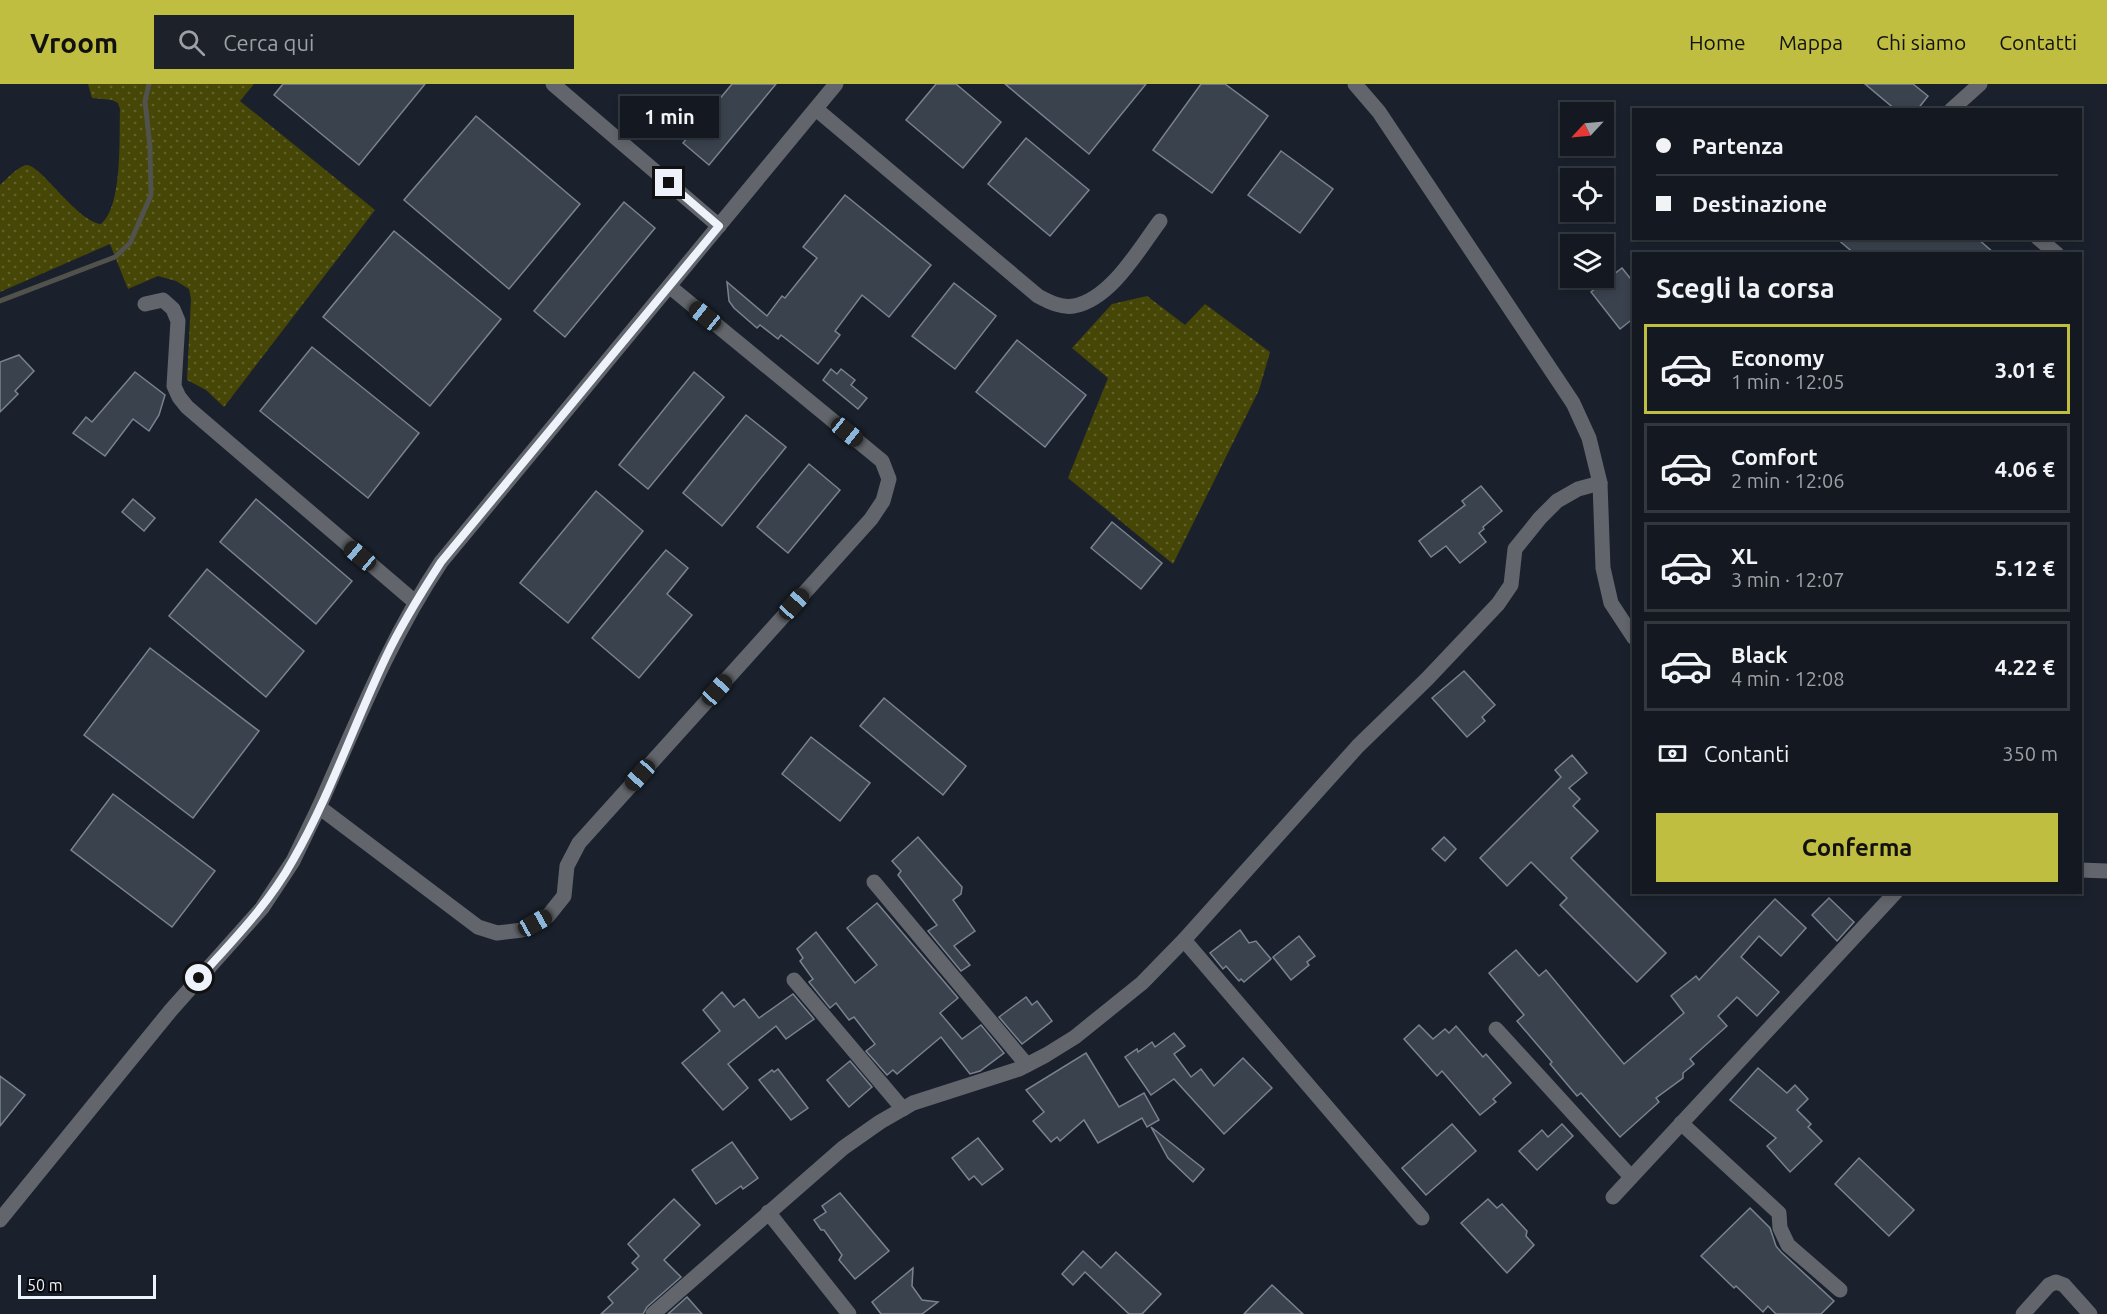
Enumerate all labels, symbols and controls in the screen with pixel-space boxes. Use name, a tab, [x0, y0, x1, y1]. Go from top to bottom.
search box	[154, 15, 574, 69]
icon: search	[175, 26, 208, 59]
text: Vroom	[30, 27, 118, 58]
text: Cerca qui	[223, 30, 314, 55]
text: Home	[1689, 30, 1746, 54]
text: Mappa	[1779, 30, 1843, 54]
text: Chi siamo	[1876, 30, 1966, 54]
text: Contatti	[1999, 30, 2077, 54]
callout: 1 min	[620, 96, 718, 138]
north arrow	[1560, 102, 1614, 156]
map controls	[1560, 102, 1614, 288]
text: 1 min	[644, 105, 695, 128]
text: Partenza	[1692, 133, 1784, 158]
button: locate	[1560, 168, 1614, 222]
route end	[655, 169, 682, 196]
text: Destinazione	[1692, 191, 1827, 216]
button: layers	[1560, 234, 1614, 288]
text: Scegli la corsa	[1656, 273, 1835, 303]
car	[685, 298, 725, 334]
icon: car	[1659, 342, 1713, 396]
text: Economy	[1731, 345, 1824, 370]
text: 3.01 €	[1995, 357, 2055, 382]
text: 1 min · 12:05	[1731, 370, 1845, 393]
car	[827, 414, 867, 450]
icon: car	[1659, 441, 1713, 495]
text: Comfort	[1731, 444, 1818, 469]
text: 4.06 €	[1995, 456, 2055, 481]
text: 2 min · 12:06	[1731, 469, 1845, 492]
car	[340, 538, 380, 574]
icon: car	[1659, 540, 1713, 594]
text: XL	[1731, 543, 1758, 568]
text: 5.12 €	[1995, 555, 2055, 580]
text: 3 min · 12:07	[1731, 568, 1845, 591]
car	[775, 585, 813, 623]
icon: car	[1659, 639, 1713, 693]
text: Black	[1731, 642, 1788, 667]
text: 4.22 €	[1995, 654, 2055, 679]
text: 4 min · 12:08	[1731, 667, 1845, 690]
car	[698, 671, 736, 709]
icon: cash	[1656, 737, 1689, 770]
text: Contanti	[1704, 741, 1789, 766]
text: 350 m	[2002, 742, 2058, 765]
car	[621, 756, 659, 794]
button: Conferma	[1656, 813, 2058, 882]
car	[515, 906, 555, 940]
route start	[185, 964, 212, 991]
scale bar	[18, 1272, 156, 1300]
text: 50 m	[27, 1276, 63, 1294]

